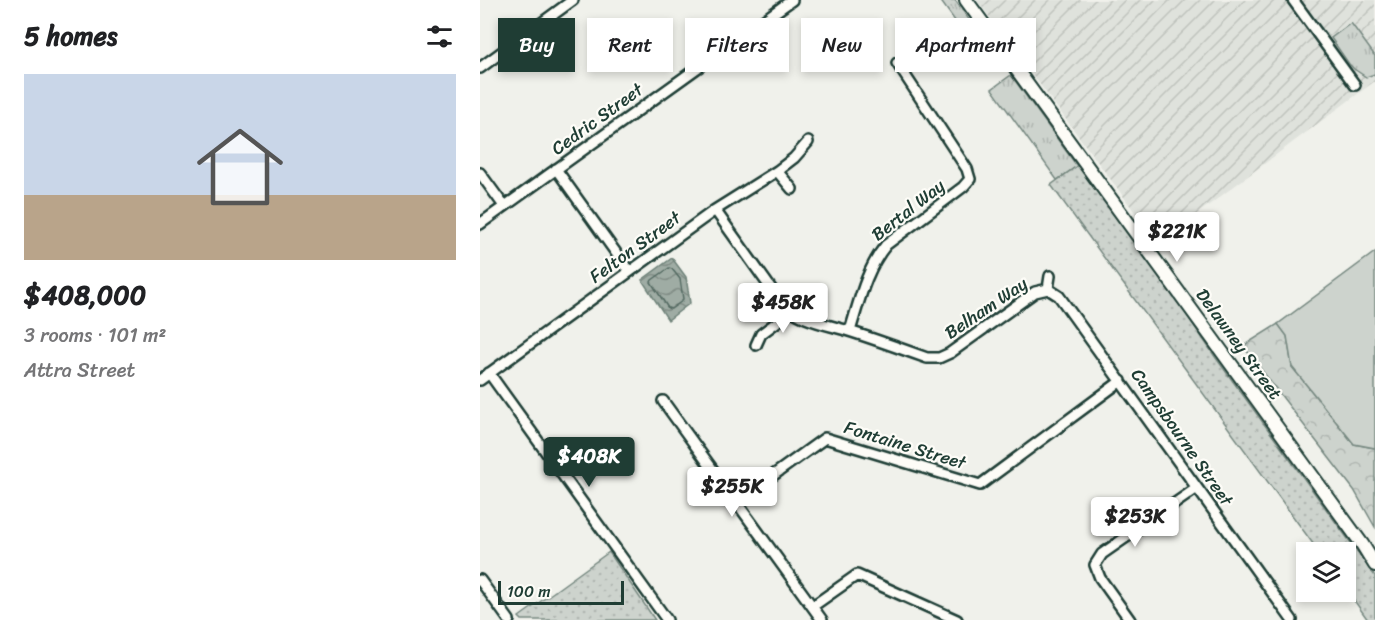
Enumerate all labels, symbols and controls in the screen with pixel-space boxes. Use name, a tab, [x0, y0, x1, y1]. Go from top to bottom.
text: 5 homes	[24, 13, 117, 59]
chip: Buy	[498, 18, 575, 72]
chip: Rent	[587, 18, 673, 72]
chip: Filters	[685, 18, 789, 72]
chip: New	[801, 18, 883, 72]
chip: Apartment	[895, 18, 1036, 72]
icon: filters	[423, 20, 456, 53]
street label: Cedric Street	[544, 74, 651, 164]
icon: home	[186, 113, 294, 221]
street label: Bertal Way	[864, 170, 953, 249]
street label: Felton Street	[582, 202, 688, 292]
pin: $221K	[1135, 212, 1219, 263]
text: $221K	[1148, 214, 1206, 249]
street label: Belham Way	[938, 268, 1035, 348]
text: $408,000	[24, 272, 146, 318]
street label: Delawney Street	[1187, 281, 1291, 407]
pin: $458K	[741, 283, 825, 334]
text: $458K	[752, 285, 814, 320]
text: 3 rooms · 101 m²	[24, 318, 166, 353]
text: Attra Street	[24, 353, 135, 388]
street label: Campsbourne Street	[1122, 361, 1242, 513]
street label: Fontaine Street	[840, 411, 971, 479]
pin: $408K	[547, 437, 631, 488]
text: $408K	[558, 439, 620, 474]
pin: $255K	[690, 467, 774, 518]
text: $255K	[701, 469, 763, 504]
pin: $253K	[1093, 497, 1177, 548]
text: $253K	[1105, 499, 1165, 534]
map controls	[1296, 542, 1356, 602]
button: layers	[1296, 542, 1356, 602]
text: 100 m	[507, 577, 551, 606]
scale bar	[498, 578, 624, 606]

